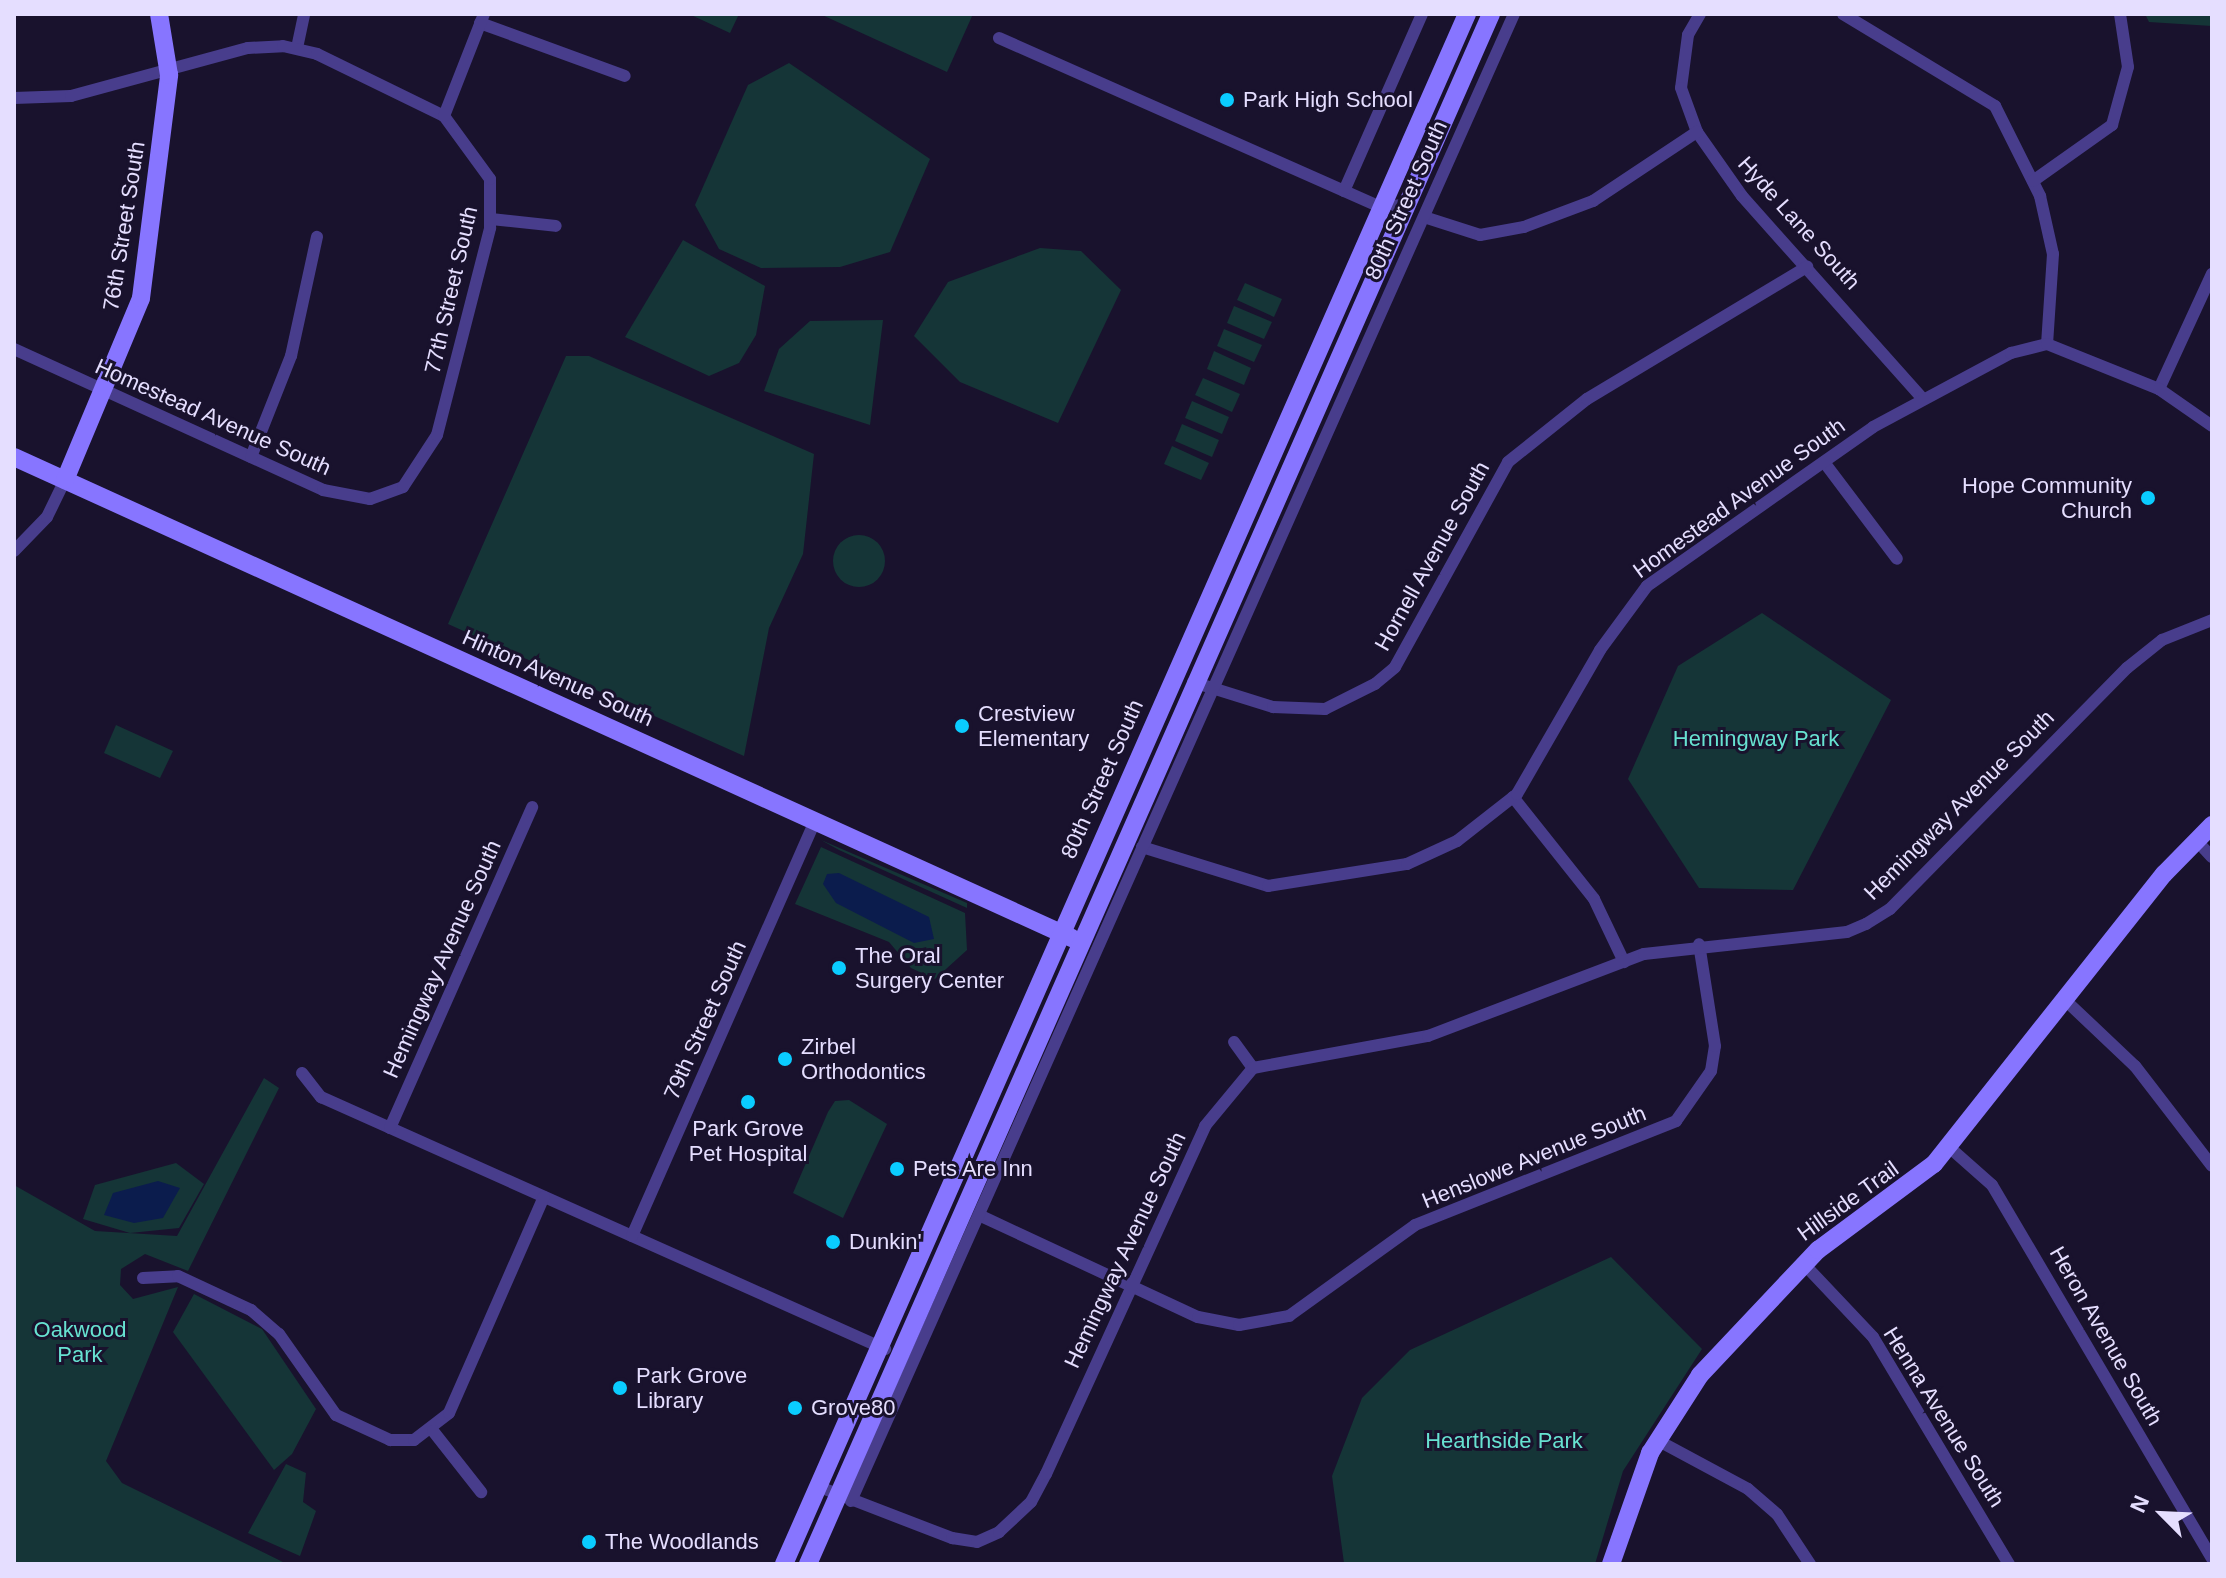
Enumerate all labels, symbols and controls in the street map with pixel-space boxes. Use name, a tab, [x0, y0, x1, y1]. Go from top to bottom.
place label: Park High School	[1243, 87, 1413, 113]
marker: Park High School	[1218, 91, 1236, 109]
street label: 80th Street South	[1359, 116, 1453, 284]
street label: 76th Street South	[98, 139, 150, 313]
street label: Hyde Lane South	[1732, 151, 1866, 295]
street label: 77th Street South	[419, 204, 483, 376]
street label: Homestead Avenue South	[90, 353, 336, 481]
street label: Homestead Avenue South	[1628, 412, 1850, 584]
street label: Hornell Avenue South	[1369, 456, 1495, 656]
place label: Hope Community Church	[1962, 472, 2132, 524]
marker: Hope Community Church	[2139, 489, 2157, 507]
street label: Hinton Avenue South	[458, 624, 658, 732]
street label: 80th Street South	[1055, 695, 1149, 863]
place label: Crestview Elementary	[978, 700, 1089, 752]
street label: Hemingway Avenue South	[1858, 704, 2060, 906]
marker: Crestview Elementary	[953, 717, 971, 735]
park label: Hemingway Park	[1673, 726, 1839, 752]
street label: Hemingway Avenue South	[377, 835, 507, 1083]
street label: 79th Street South	[658, 936, 752, 1104]
place label: The Oral Surgery Center	[855, 942, 1004, 994]
marker: The Oral Surgery Center	[830, 959, 848, 977]
place label: Zirbel Orthodontics	[801, 1033, 926, 1084]
marker: Zirbel Orthodontics	[776, 1050, 794, 1068]
marker: Park Grove Pet Hospital	[739, 1093, 757, 1111]
street label: Henslowe Avenue South	[1418, 1100, 1650, 1214]
place label: Park Grove Pet Hospital	[689, 1115, 807, 1166]
street label: Hemingway Avenue South	[1058, 1127, 1192, 1373]
street label: Hillside Trail	[1792, 1155, 1904, 1247]
place label: Pets Are Inn	[913, 1156, 1034, 1182]
marker: Pets Are Inn	[888, 1160, 906, 1178]
place label: Dunkin'	[849, 1229, 922, 1255]
marker: Dunkin'	[824, 1233, 842, 1251]
street label: Heron Avenue South	[2044, 1241, 2168, 1431]
park label: Oakwood Park	[34, 1316, 126, 1368]
street label: Henna Avenue South	[1877, 1321, 2011, 1513]
place label: Park Grove Library	[636, 1362, 747, 1414]
marker: Park Grove Library	[611, 1379, 629, 1397]
place label: Grove80	[811, 1395, 895, 1421]
marker: Grove80	[786, 1399, 804, 1417]
park label: Hearthside Park	[1425, 1428, 1583, 1454]
north arrow	[2122, 1474, 2202, 1554]
text: N	[2125, 1492, 2154, 1516]
place label: The Woodlands	[605, 1529, 759, 1555]
marker: The Woodlands	[580, 1533, 598, 1551]

